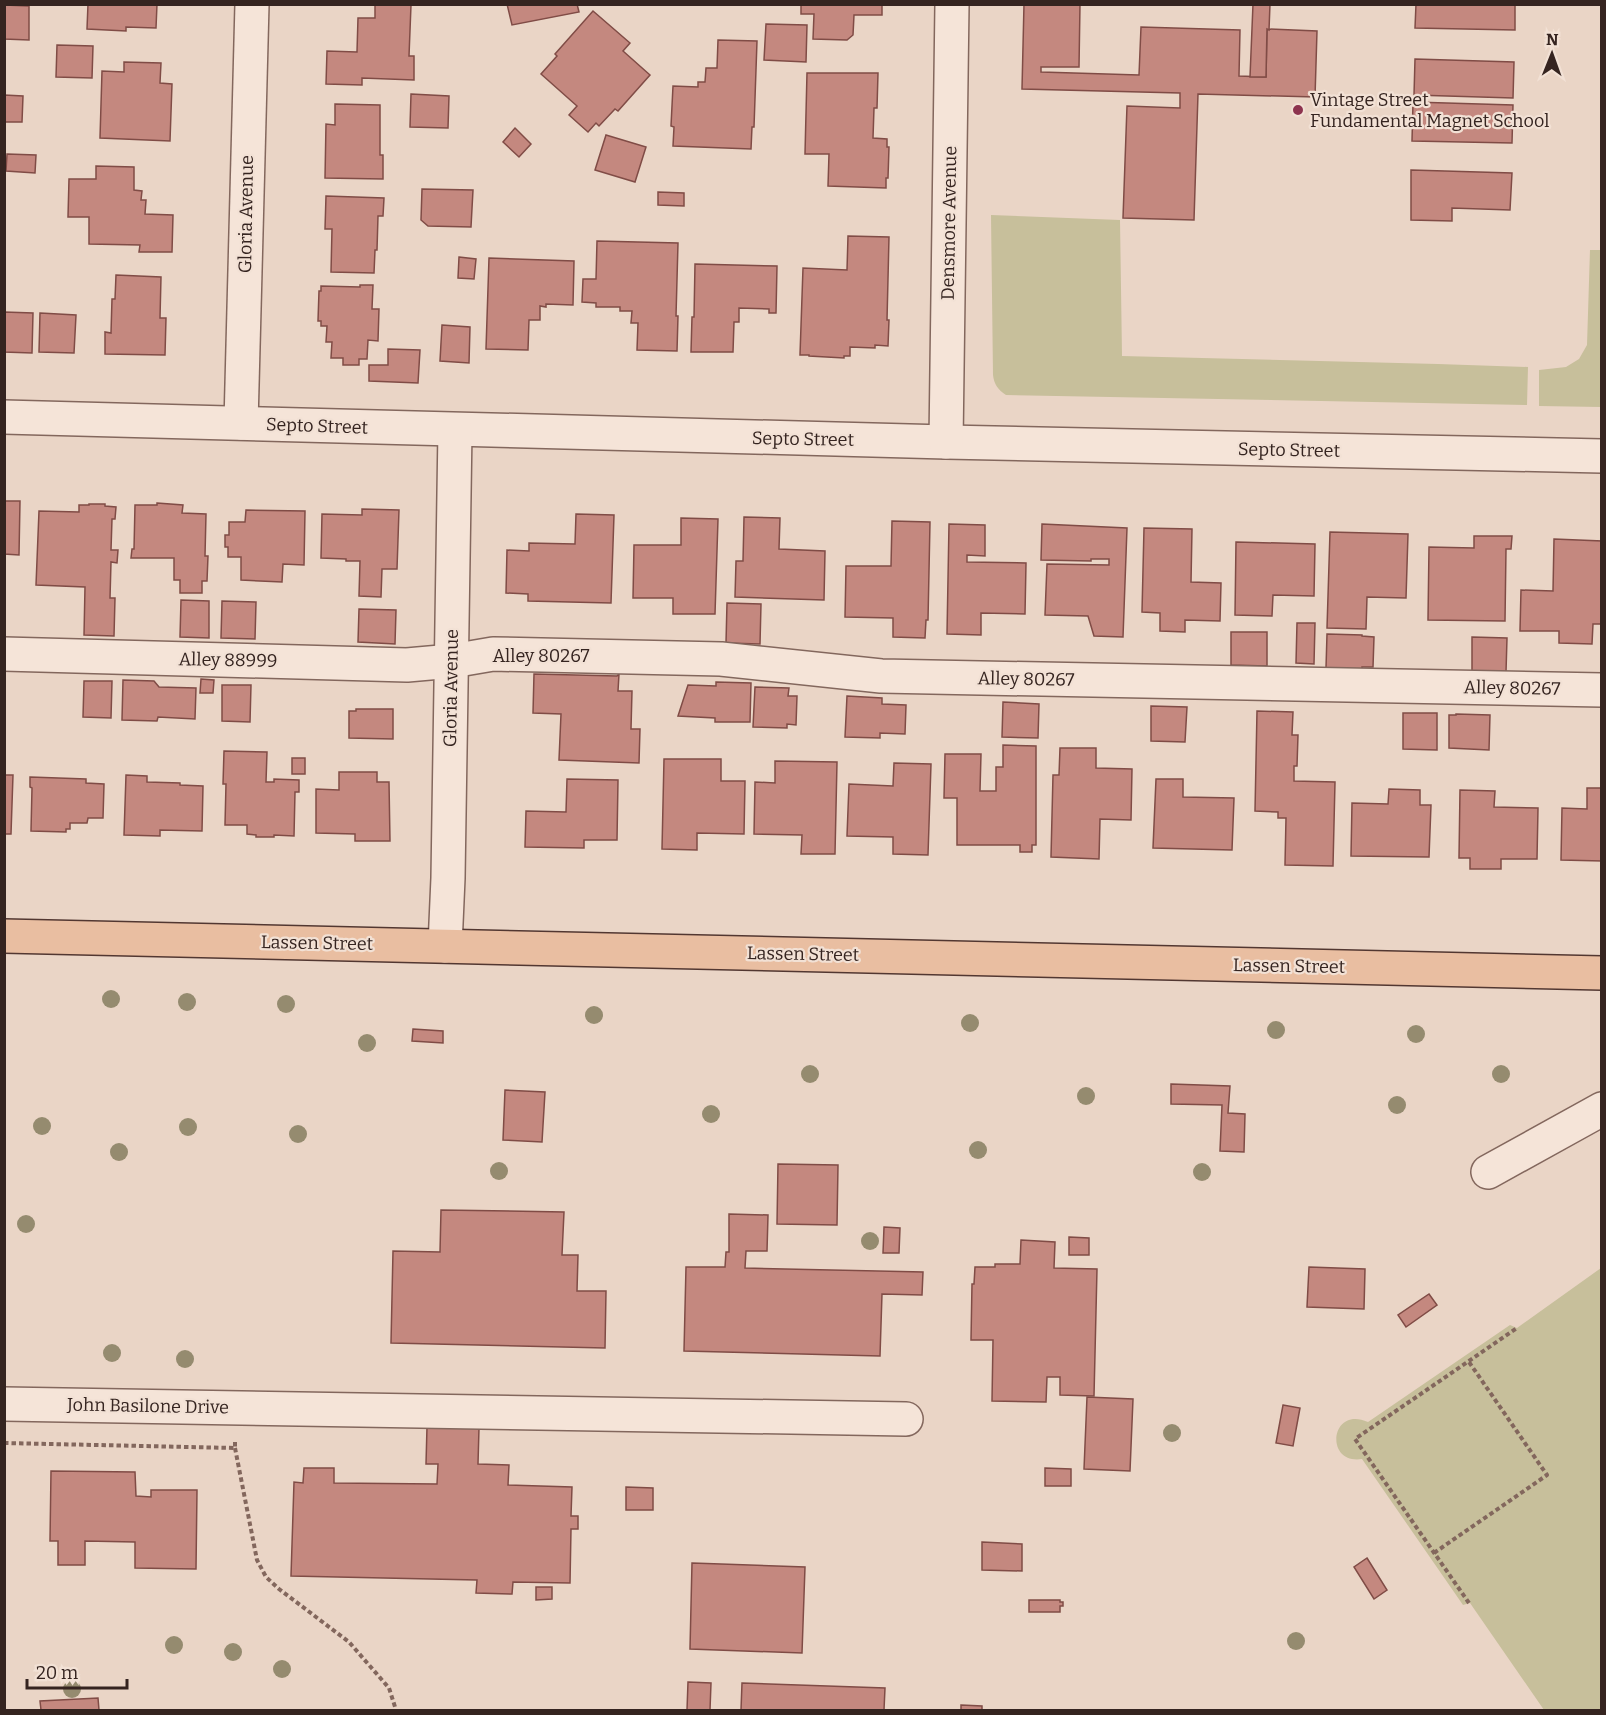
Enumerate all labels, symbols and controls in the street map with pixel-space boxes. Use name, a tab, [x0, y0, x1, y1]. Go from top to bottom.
north arrow	[1522, 24, 1582, 84]
text: N	[1546, 30, 1559, 49]
place label: Vintage Street Fundamental Magnet School	[1310, 89, 1549, 132]
marker: Vintage Street Fundamental Magnet School	[1291, 103, 1305, 117]
street label: Densmore Avenue	[937, 146, 961, 300]
street label: Gloria Avenue	[234, 155, 258, 273]
street label: Septo Street	[266, 413, 369, 439]
street label: Septo Street	[752, 427, 855, 451]
street label: Septo Street	[1238, 438, 1341, 462]
street label: Gloria Avenue	[439, 629, 463, 747]
street label: Alley 80267	[493, 645, 589, 667]
street label: Alley 88999	[178, 648, 278, 672]
street label: Alley 80267	[977, 667, 1075, 691]
street label: Alley 80267	[1463, 676, 1561, 700]
street label: Lassen Street	[261, 931, 374, 955]
street label: Lassen Street	[747, 942, 860, 966]
street label: Lassen Street	[1233, 954, 1346, 978]
street label: John Basilone Drive	[66, 1394, 229, 1418]
scale bar	[27, 1652, 128, 1690]
text: 20 m	[36, 1662, 78, 1684]

